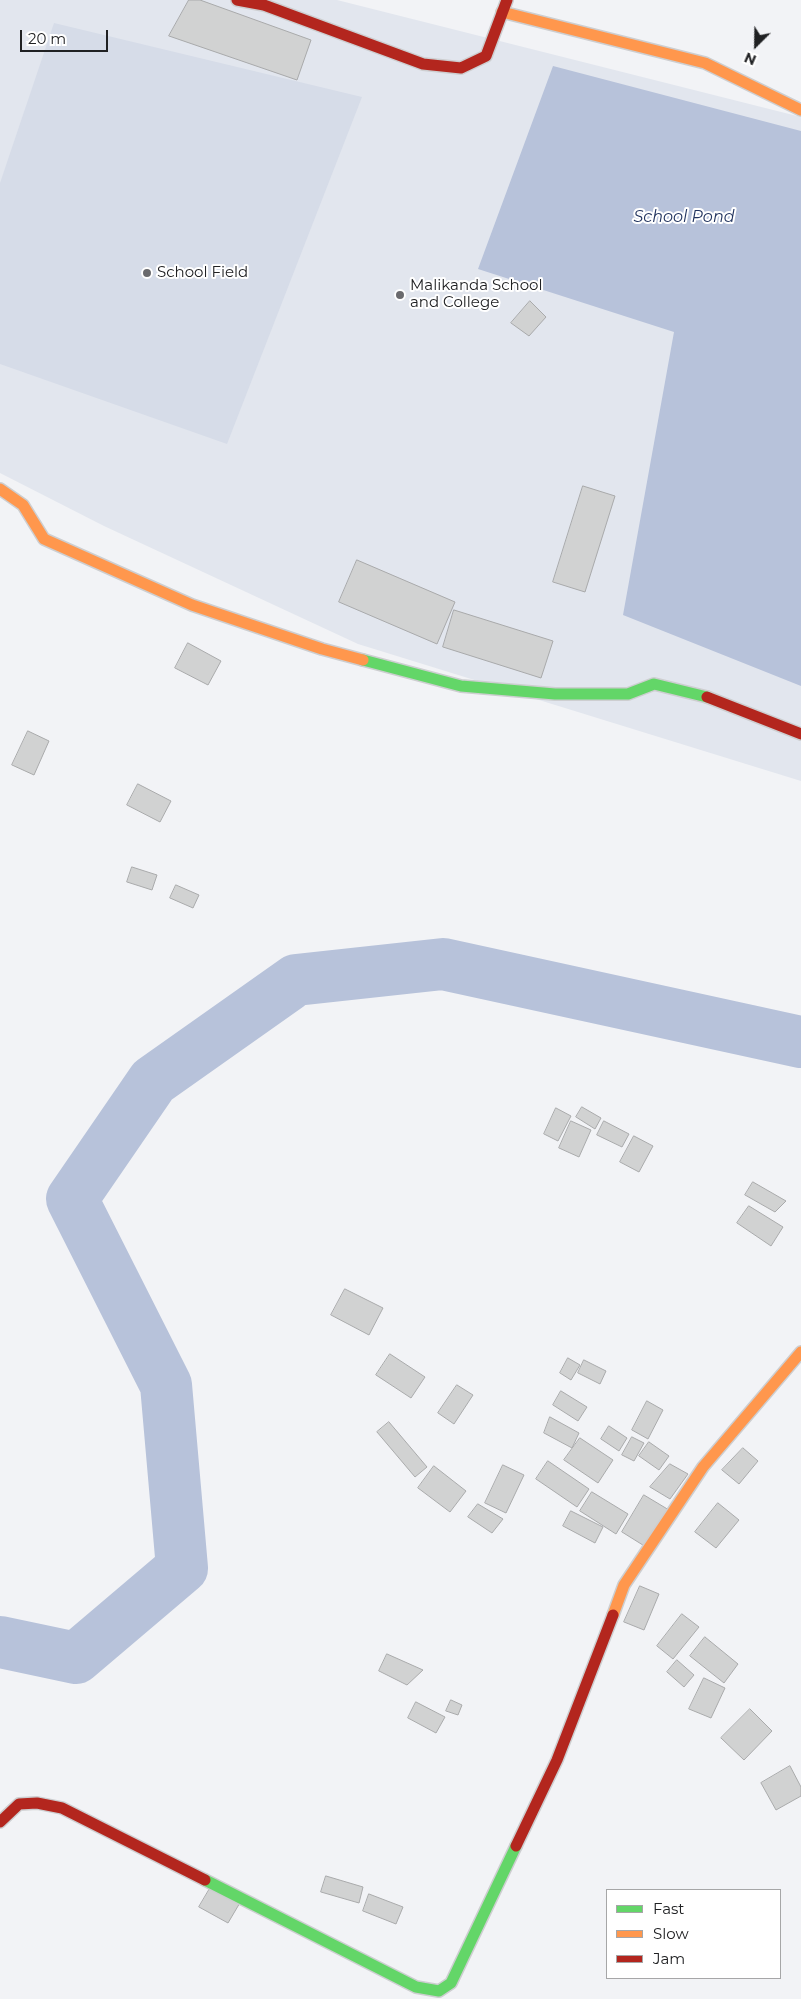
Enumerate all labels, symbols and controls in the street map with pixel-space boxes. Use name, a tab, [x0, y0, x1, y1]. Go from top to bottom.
scale bar	[22, 20, 110, 52]
north arrow	[731, 20, 781, 70]
text: 20 m	[28, 29, 66, 48]
text: N	[741, 48, 759, 69]
water label: School Pond	[633, 207, 735, 227]
place label: School Field	[157, 264, 248, 282]
marker: School Field	[141, 267, 153, 279]
place label: Malikanda School and College	[410, 277, 543, 312]
marker: Malikanda School and College	[394, 289, 406, 301]
legend	[606, 1889, 781, 1979]
text: Fast	[653, 1899, 684, 1918]
text: Slow	[653, 1924, 689, 1943]
text: Jam	[653, 1949, 685, 1968]

